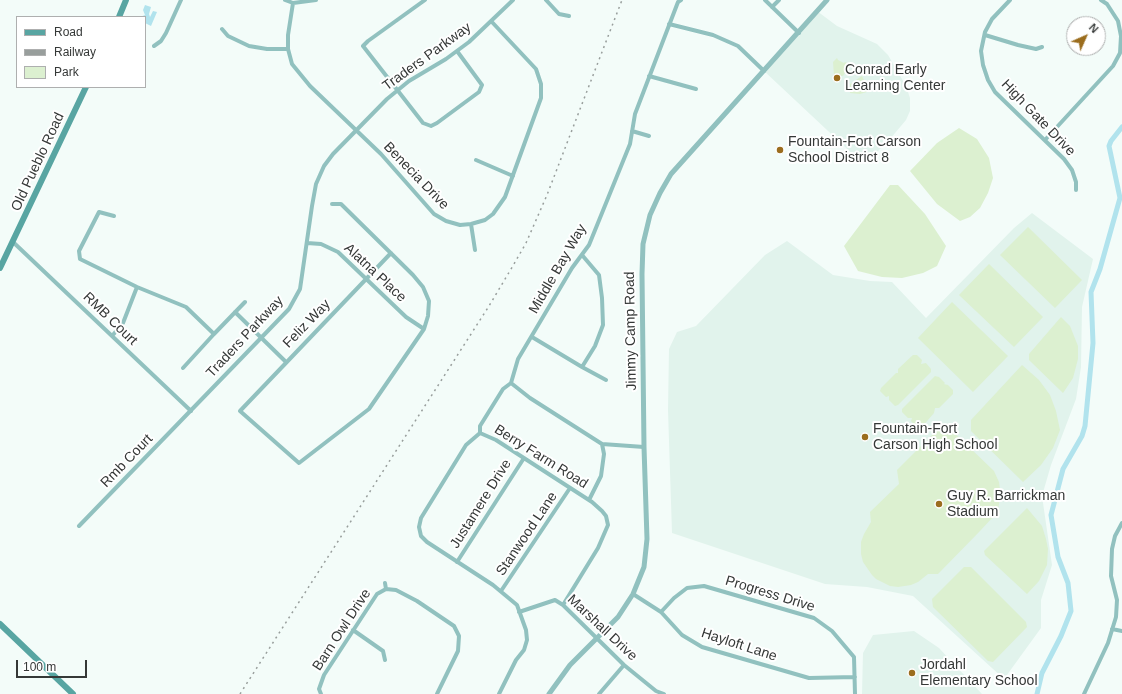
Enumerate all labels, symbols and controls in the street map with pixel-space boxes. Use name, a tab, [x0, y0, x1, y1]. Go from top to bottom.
legend	[16, 16, 146, 88]
north arrow	[1066, 16, 1106, 56]
street label: Traders Parkway	[379, 19, 475, 95]
text: N	[1087, 21, 1101, 35]
text: Road	[54, 25, 83, 39]
text: Railway	[54, 45, 96, 59]
place label: Conrad Early Learning Center	[845, 62, 945, 94]
text: Park	[54, 65, 79, 79]
marker: Conrad Early Learning Center	[832, 73, 842, 83]
street label: High Gate Drive	[997, 76, 1079, 160]
street label: Old Pueblo Road	[8, 110, 68, 214]
place label: Fountain-Fort Carson School District 8	[788, 134, 921, 166]
street label: Benecia Drive	[380, 139, 452, 213]
marker: Fountain-Fort Carson School District 8	[775, 145, 785, 155]
street label: Middle Bay Way	[526, 221, 590, 317]
street label: Alatna Place	[341, 240, 409, 306]
street label: Jimmy Camp Road	[622, 271, 640, 391]
street label: RMB Court	[79, 289, 141, 349]
street label: Traders Parkway	[203, 293, 287, 381]
street label: Feliz Way	[280, 296, 334, 352]
street label: Berry Farm Road	[491, 421, 591, 493]
place label: Fountain-Fort Carson High School	[873, 421, 998, 454]
street label: Rmb Court	[97, 431, 157, 491]
marker: Fountain-Fort Carson High School	[860, 432, 870, 442]
street label: Justamere Drive	[447, 456, 515, 552]
place label: Guy R. Barrickman Stadium	[947, 488, 1065, 520]
street label: Stanwood Lane	[493, 489, 561, 579]
marker: Guy R. Barrickman Stadium	[934, 499, 944, 509]
street label: Progress Drive	[723, 572, 817, 616]
street label: Barn Owl Drive	[309, 586, 375, 674]
street label: Marshall Drive	[564, 591, 640, 665]
street label: Hayloft Lane	[699, 625, 779, 665]
scale bar	[18, 652, 89, 678]
place label: Jordahl Elementary School	[920, 657, 1038, 690]
text: 100 m	[23, 660, 56, 674]
marker: Jordahl Elementary School	[907, 668, 917, 678]

